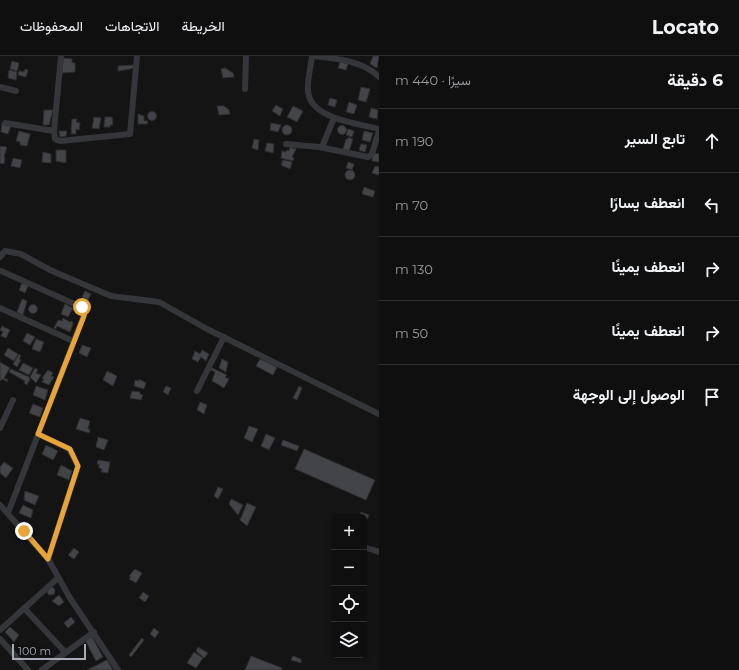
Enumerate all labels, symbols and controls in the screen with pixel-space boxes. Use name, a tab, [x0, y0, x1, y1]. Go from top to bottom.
text: Locato	[652, 16, 719, 39]
text: المحفوظات	[20, 17, 83, 35]
text: الاتجاهات	[105, 17, 159, 35]
text: الخريطة	[181, 17, 225, 35]
text: 6 دقيقة	[667, 70, 723, 90]
text: سيرًا · 440 m	[395, 72, 471, 88]
text: تابع السير	[625, 129, 685, 148]
icon: ahead	[701, 130, 723, 152]
text: 190 m	[395, 133, 433, 149]
text: انعطف يسارًا	[610, 193, 685, 212]
icon: left	[701, 194, 723, 216]
text: 70 m	[395, 197, 428, 213]
text: انعطف يمينًا	[612, 257, 685, 276]
icon: right	[701, 258, 723, 280]
text: 130 m	[395, 261, 433, 277]
route start	[73, 298, 91, 316]
text: انعطف يمينًا	[612, 321, 685, 340]
icon: right	[701, 322, 723, 344]
text: 50 m	[395, 325, 428, 341]
text: الوصول إلى الوجهة	[573, 385, 685, 404]
icon: arrive	[701, 386, 723, 408]
map controls	[331, 514, 367, 658]
button: +	[331, 514, 367, 550]
route end	[15, 522, 33, 540]
button: −	[331, 550, 367, 586]
button: locate	[331, 586, 367, 622]
button: layers	[331, 622, 367, 658]
scale bar	[12, 642, 86, 661]
text: 100 m	[18, 644, 51, 658]

